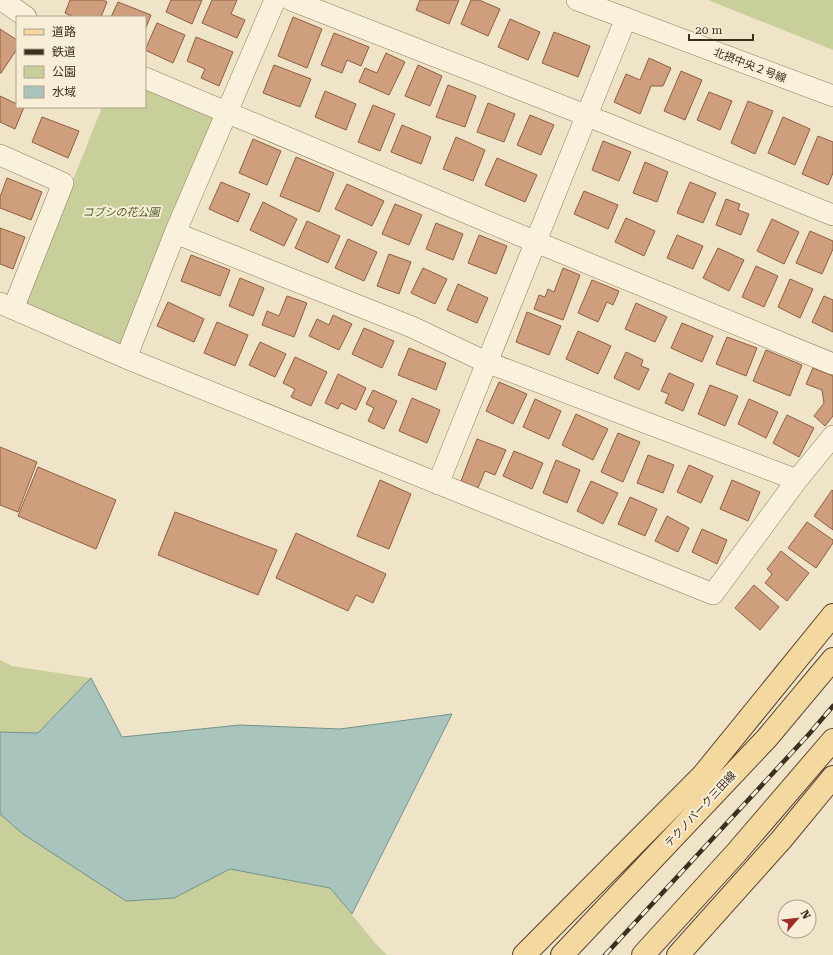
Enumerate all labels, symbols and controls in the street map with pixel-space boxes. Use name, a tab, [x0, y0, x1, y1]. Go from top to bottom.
legend	[16, 16, 146, 108]
scale bar	[689, 16, 753, 42]
text: 20 m	[695, 23, 722, 37]
text: 道路	[52, 25, 76, 39]
text: 鉄道	[52, 45, 76, 59]
street label: 北摂中央２号線	[712, 46, 788, 85]
text: 公園	[52, 65, 76, 79]
text: 水域	[52, 85, 76, 99]
park label: コブシの花公園	[83, 206, 161, 219]
street label: テクノパーク三田線	[662, 769, 739, 850]
north arrow	[777, 899, 817, 939]
text: N	[798, 908, 813, 922]

